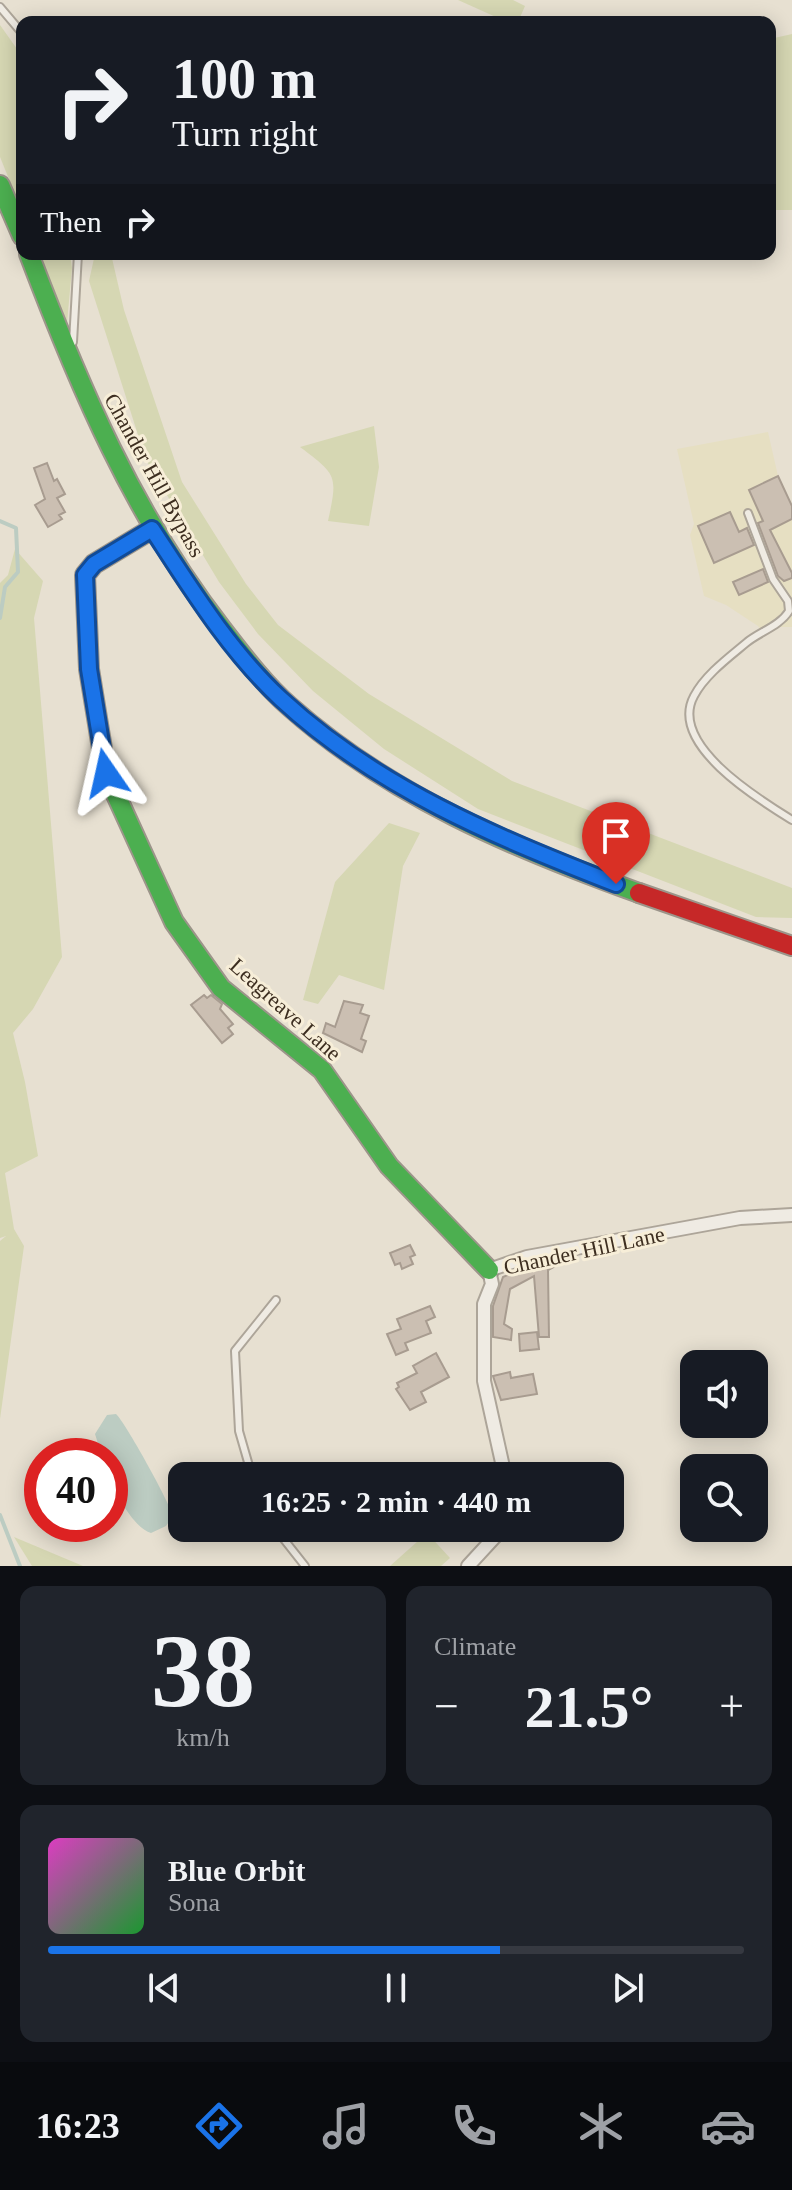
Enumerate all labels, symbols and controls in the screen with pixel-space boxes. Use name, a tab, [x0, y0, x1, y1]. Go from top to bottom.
icon: right	[40, 48, 144, 152]
text: 100 m	[172, 48, 317, 110]
text: Turn right	[172, 114, 318, 154]
icon: right	[118, 200, 162, 244]
text: Then	[40, 205, 102, 238]
street label: Chander Hill Bypass	[99, 389, 210, 561]
position arrow	[64, 731, 148, 815]
pin	[582, 802, 650, 884]
icon: arrive	[594, 814, 638, 858]
street label: Leagreave Lane	[225, 953, 346, 1066]
street label: Chander Hill Lane	[501, 1221, 667, 1280]
map controls	[680, 1350, 768, 1542]
button: sound	[680, 1350, 768, 1438]
speed limit sign: 40	[24, 1438, 128, 1542]
button: search	[680, 1454, 768, 1542]
text: 16:25 · 2 min · 440 m	[261, 1485, 531, 1518]
text: 38	[151, 1613, 255, 1728]
text: Climate	[434, 1632, 516, 1661]
text: 21.5°	[525, 1674, 654, 1740]
text: −	[434, 1682, 459, 1731]
text: +	[719, 1682, 744, 1731]
text: km/h	[176, 1723, 230, 1752]
text: Blue Orbit	[168, 1854, 306, 1887]
text: Sona	[168, 1888, 220, 1917]
icon: previous	[142, 1966, 186, 2010]
icon: pause	[374, 1966, 418, 2010]
icon: next	[606, 1966, 650, 2010]
icon: directions	[191, 2098, 247, 2154]
icon: music	[318, 2098, 374, 2154]
icon: phone	[446, 2098, 502, 2154]
icon: climate	[573, 2098, 629, 2154]
icon: car	[700, 2098, 756, 2154]
text: 16:23	[36, 2106, 120, 2146]

